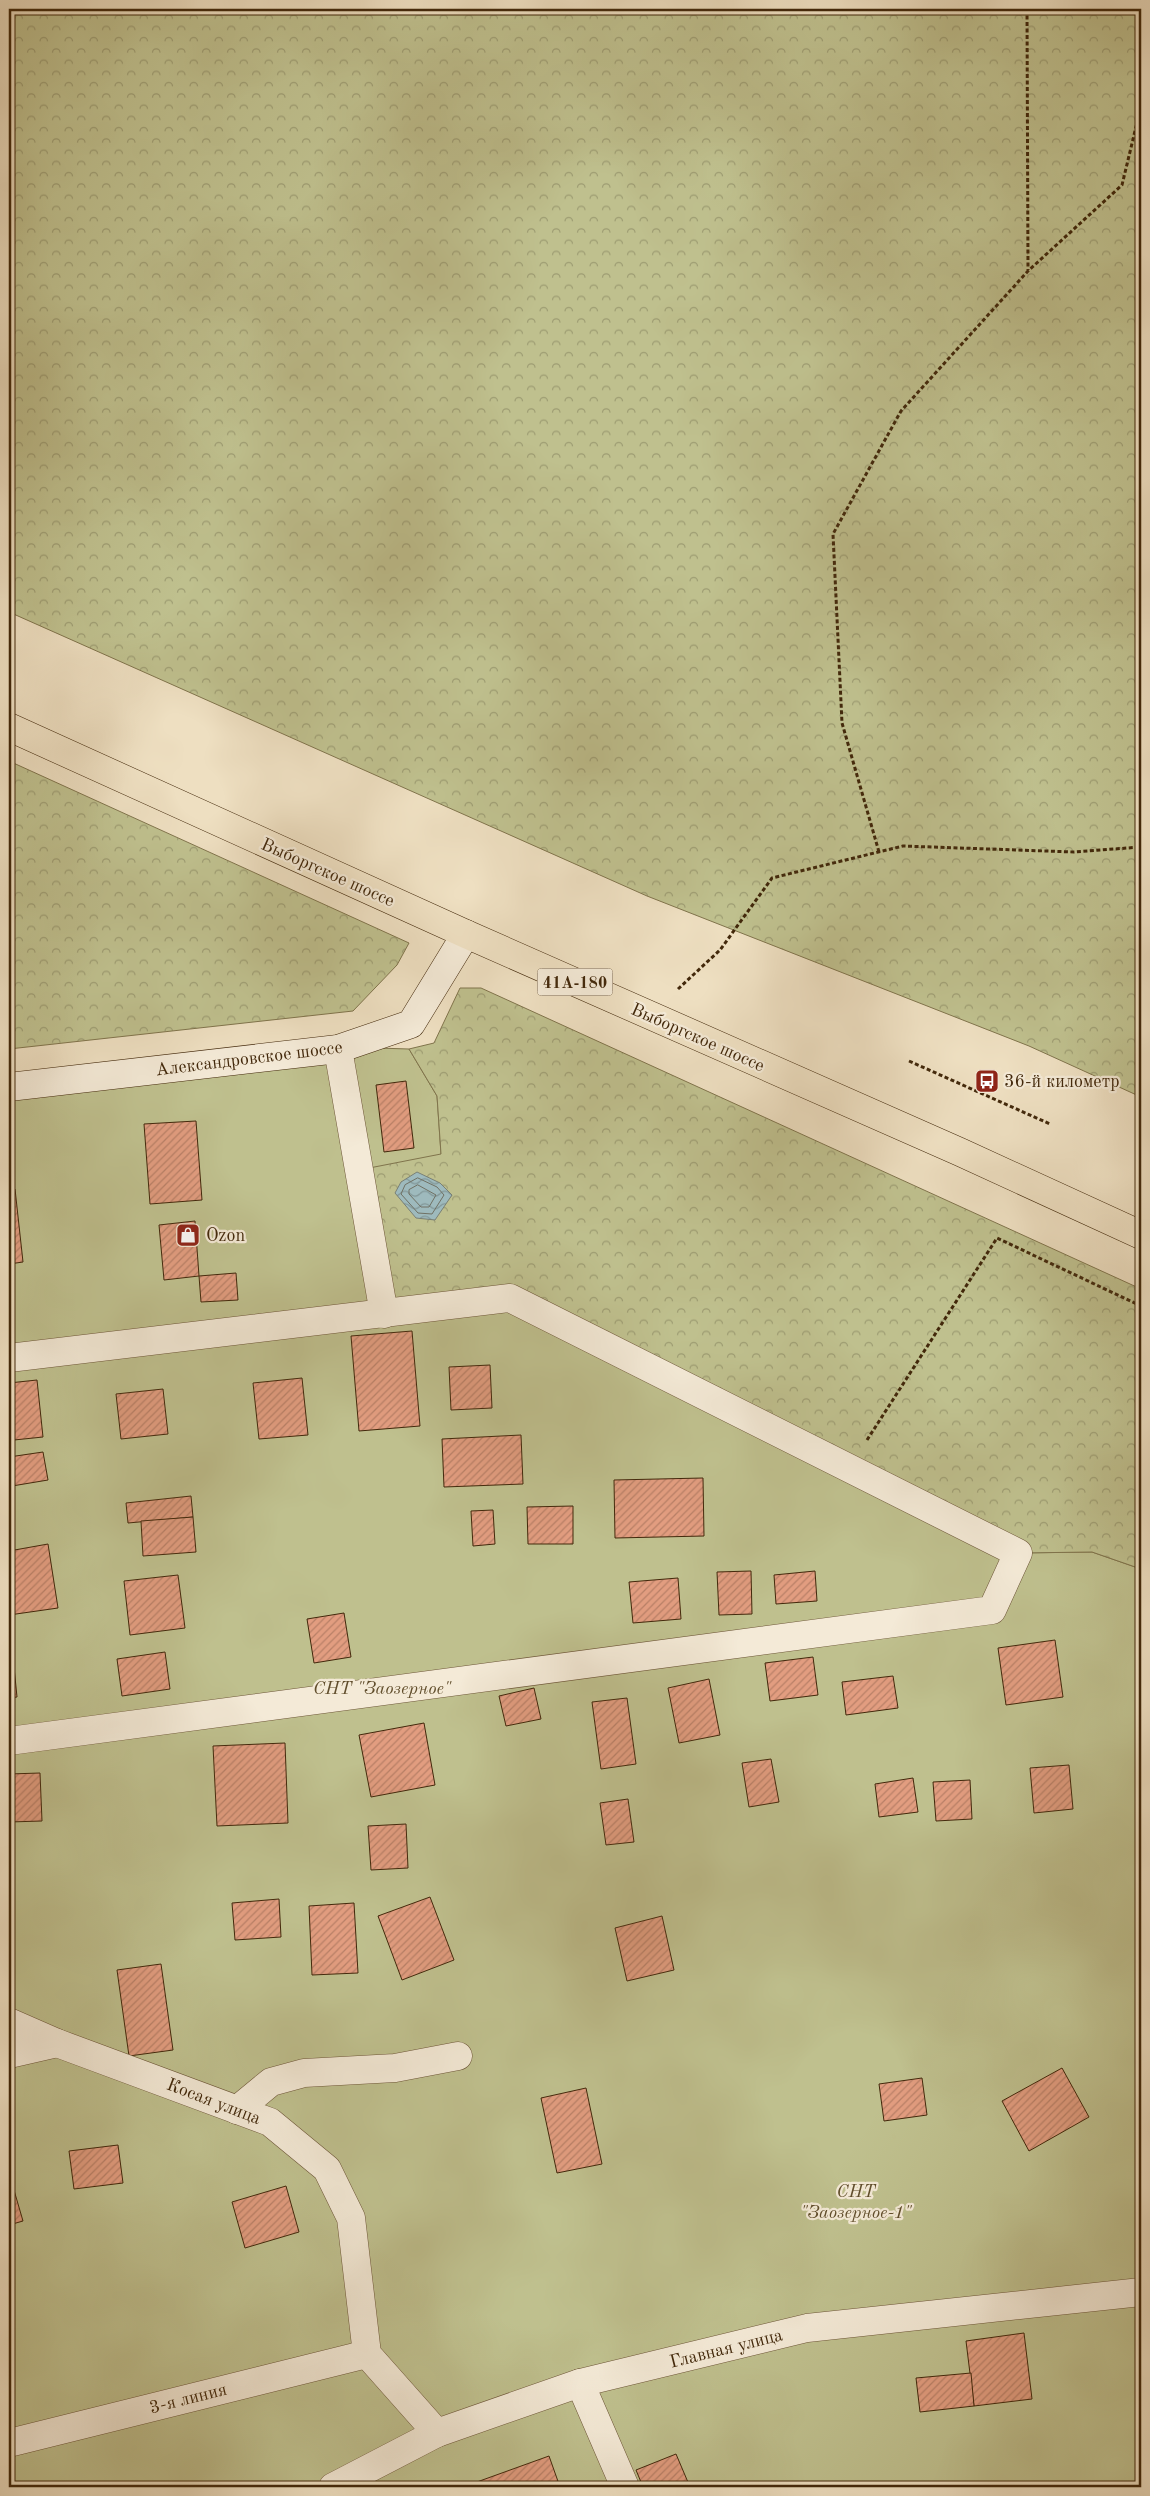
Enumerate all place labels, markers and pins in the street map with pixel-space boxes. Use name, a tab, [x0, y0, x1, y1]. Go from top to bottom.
bus stop icon: 36-й километр	[974, 1068, 1000, 1094]
place label: 36-й километр	[1004, 1073, 1119, 1091]
shop icon: Ozon	[175, 1222, 201, 1248]
place label: Ozon	[206, 1227, 245, 1245]

